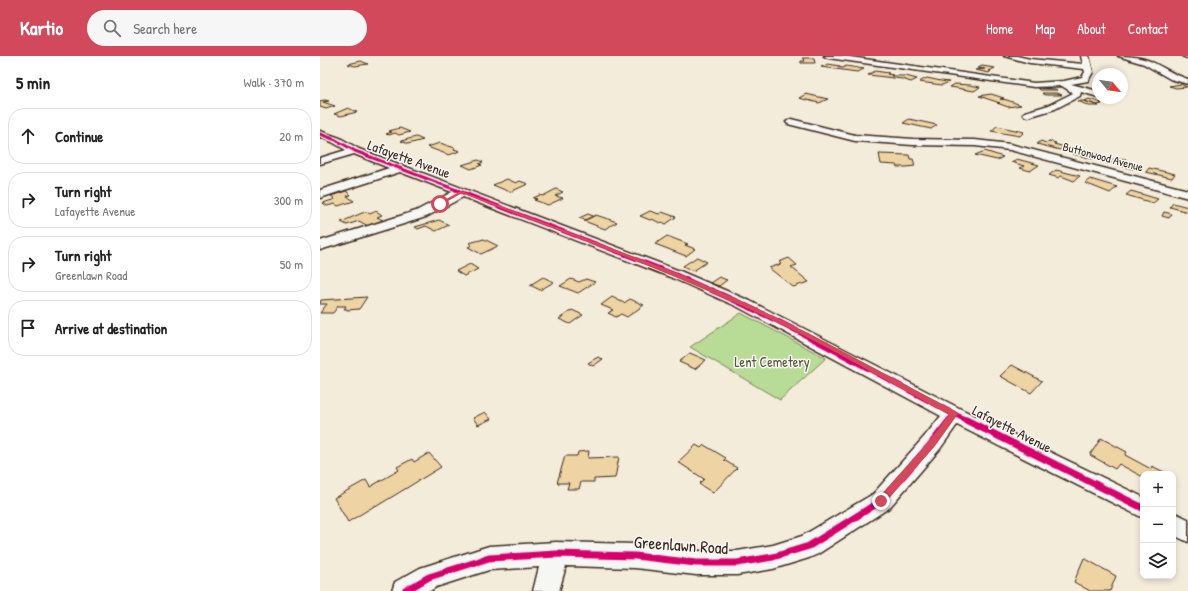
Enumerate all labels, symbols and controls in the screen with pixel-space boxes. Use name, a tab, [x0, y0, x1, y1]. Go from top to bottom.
search box	[87, 10, 367, 46]
text: Kartio	[20, 15, 63, 41]
icon: search	[101, 17, 123, 39]
text: Search here	[133, 18, 197, 39]
text: Home	[986, 19, 1013, 38]
text: Map	[1035, 19, 1055, 38]
text: About	[1077, 19, 1106, 38]
text: Contact	[1128, 19, 1168, 38]
north arrow	[1092, 68, 1128, 104]
text: 5 min	[16, 71, 50, 94]
text: Walk · 370 m	[244, 73, 304, 91]
icon: ahead	[17, 125, 39, 147]
text: Continue	[55, 126, 103, 147]
text: 20 m	[279, 127, 303, 145]
street label: Lafayette Avenue	[365, 135, 454, 183]
street label: Buttonwood Avenue	[1061, 138, 1145, 175]
text: Turn right	[55, 181, 111, 202]
icon: right	[17, 189, 39, 211]
text: 300 m	[274, 191, 303, 209]
route start	[431, 195, 449, 213]
text: Lafayette Avenue	[55, 202, 135, 220]
text: Turn right	[55, 245, 111, 266]
icon: right	[17, 253, 39, 275]
text: 50 m	[280, 255, 303, 273]
text: Greenlawn Road	[55, 266, 127, 284]
icon: arrive	[17, 317, 39, 339]
text: Arrive at destination	[55, 318, 167, 339]
park label: Lent Cemetery	[734, 352, 810, 372]
street label: Lafayette Avenue	[969, 400, 1056, 458]
map controls	[1140, 471, 1176, 579]
button: +	[1140, 471, 1176, 507]
route end	[872, 492, 890, 510]
button: −	[1140, 507, 1176, 543]
street label: Greenlawn Road	[633, 530, 729, 559]
button: layers	[1140, 543, 1176, 579]

